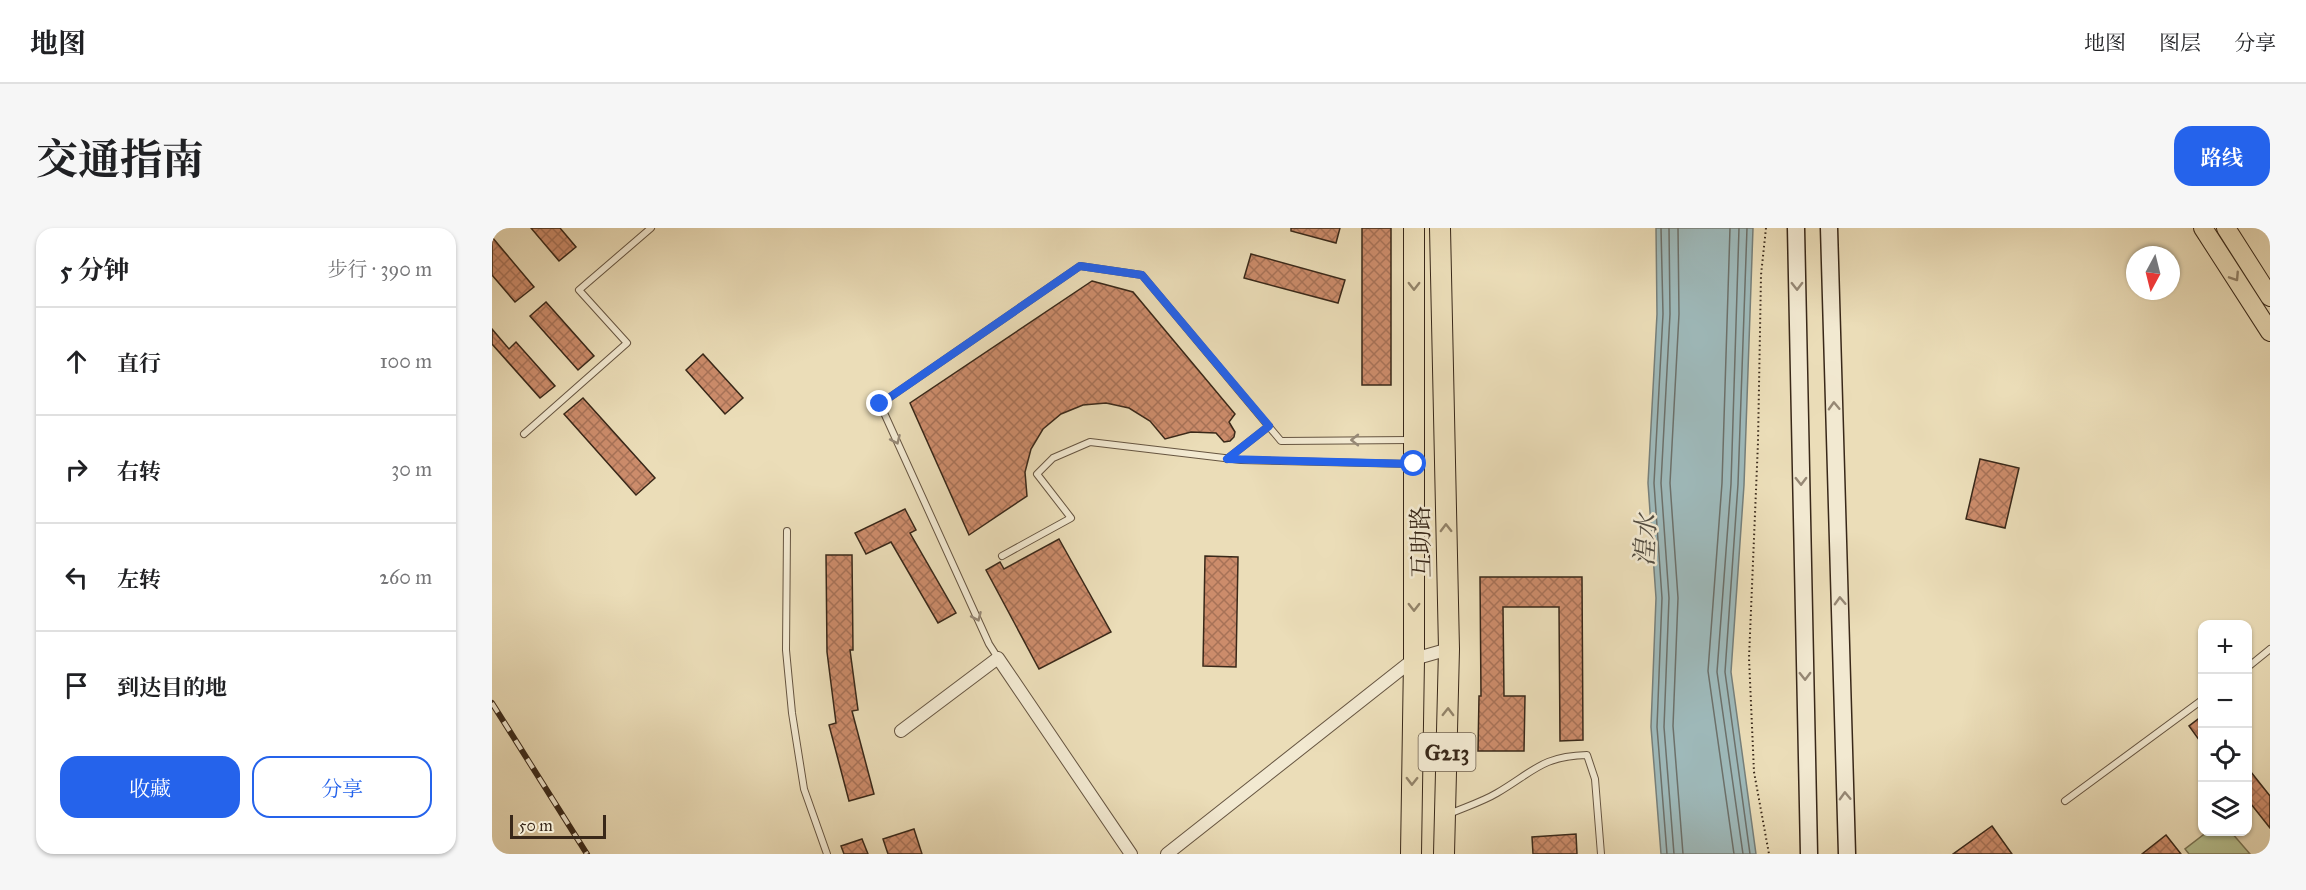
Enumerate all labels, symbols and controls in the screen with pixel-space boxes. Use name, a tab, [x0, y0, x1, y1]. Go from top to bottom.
text: 地图	[30, 26, 86, 61]
text: 地图	[2084, 30, 2126, 56]
text: 图层	[2159, 30, 2201, 56]
text: 分享	[2234, 30, 2276, 56]
button: 路线	[2174, 126, 2270, 186]
text: 交通指南	[36, 134, 204, 186]
north arrow	[2126, 246, 2180, 300]
text: 5 分钟	[60, 254, 130, 286]
text: 步行 · 390 m	[328, 257, 432, 281]
one-way arrow	[2228, 270, 2239, 281]
one-way arrow	[1408, 282, 1420, 291]
one-way arrow	[1791, 282, 1803, 291]
icon: ahead	[60, 345, 93, 378]
text: 100 m	[380, 349, 432, 373]
text: 直行	[117, 350, 161, 377]
route end	[866, 390, 892, 416]
one-way arrow	[1828, 401, 1841, 410]
one-way arrow	[889, 433, 901, 444]
one-way arrow	[1351, 434, 1360, 446]
route start	[1400, 450, 1426, 476]
icon: right	[60, 453, 93, 486]
text: 30 m	[391, 457, 432, 481]
text: 右转	[117, 458, 161, 485]
one-way arrow	[1795, 477, 1807, 486]
street label: 互助路	[1405, 506, 1437, 578]
water label: 湟水	[1628, 510, 1662, 567]
one-way arrow	[1440, 523, 1453, 532]
icon: left	[60, 561, 93, 594]
text: 260 m	[379, 565, 432, 589]
text: 左转	[117, 566, 161, 593]
one-way arrow	[1834, 596, 1846, 605]
one-way arrow	[1408, 603, 1420, 612]
one-way arrow	[969, 611, 981, 622]
map controls	[2198, 620, 2252, 836]
button: +	[2198, 620, 2252, 674]
icon: arrive	[60, 669, 93, 702]
one-way arrow	[1799, 672, 1811, 681]
text: 到达目的地	[117, 674, 227, 701]
button: −	[2198, 674, 2252, 728]
one-way arrow	[1441, 707, 1454, 716]
button: locate	[2198, 728, 2252, 782]
road number: G213	[1418, 733, 1476, 771]
button: 收藏	[60, 756, 240, 818]
button: 分享	[252, 756, 432, 818]
one-way arrow	[1406, 776, 1418, 785]
button: layers	[2198, 782, 2252, 836]
one-way arrow	[1839, 791, 1852, 800]
scale bar	[510, 812, 606, 840]
text: 50 m	[519, 816, 553, 835]

